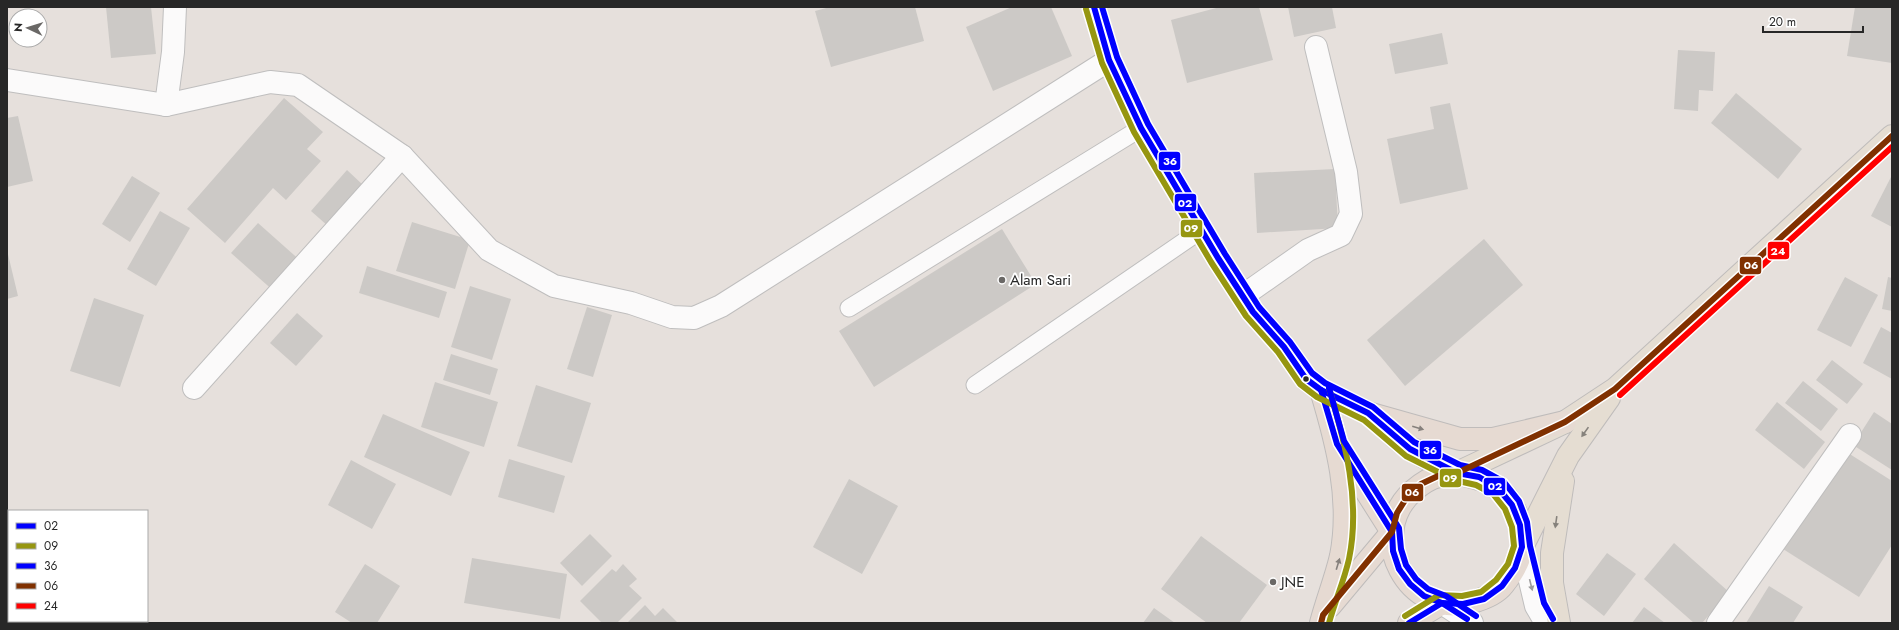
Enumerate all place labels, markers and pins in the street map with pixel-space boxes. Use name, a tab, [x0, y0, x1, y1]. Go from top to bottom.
place label: Alam Sari	[1010, 269, 1071, 291]
marker: Alam Sari	[997, 275, 1007, 285]
unlabelled marker	[1301, 374, 1311, 384]
place label: JNE	[1279, 571, 1304, 593]
marker: JNE	[1268, 577, 1278, 587]

